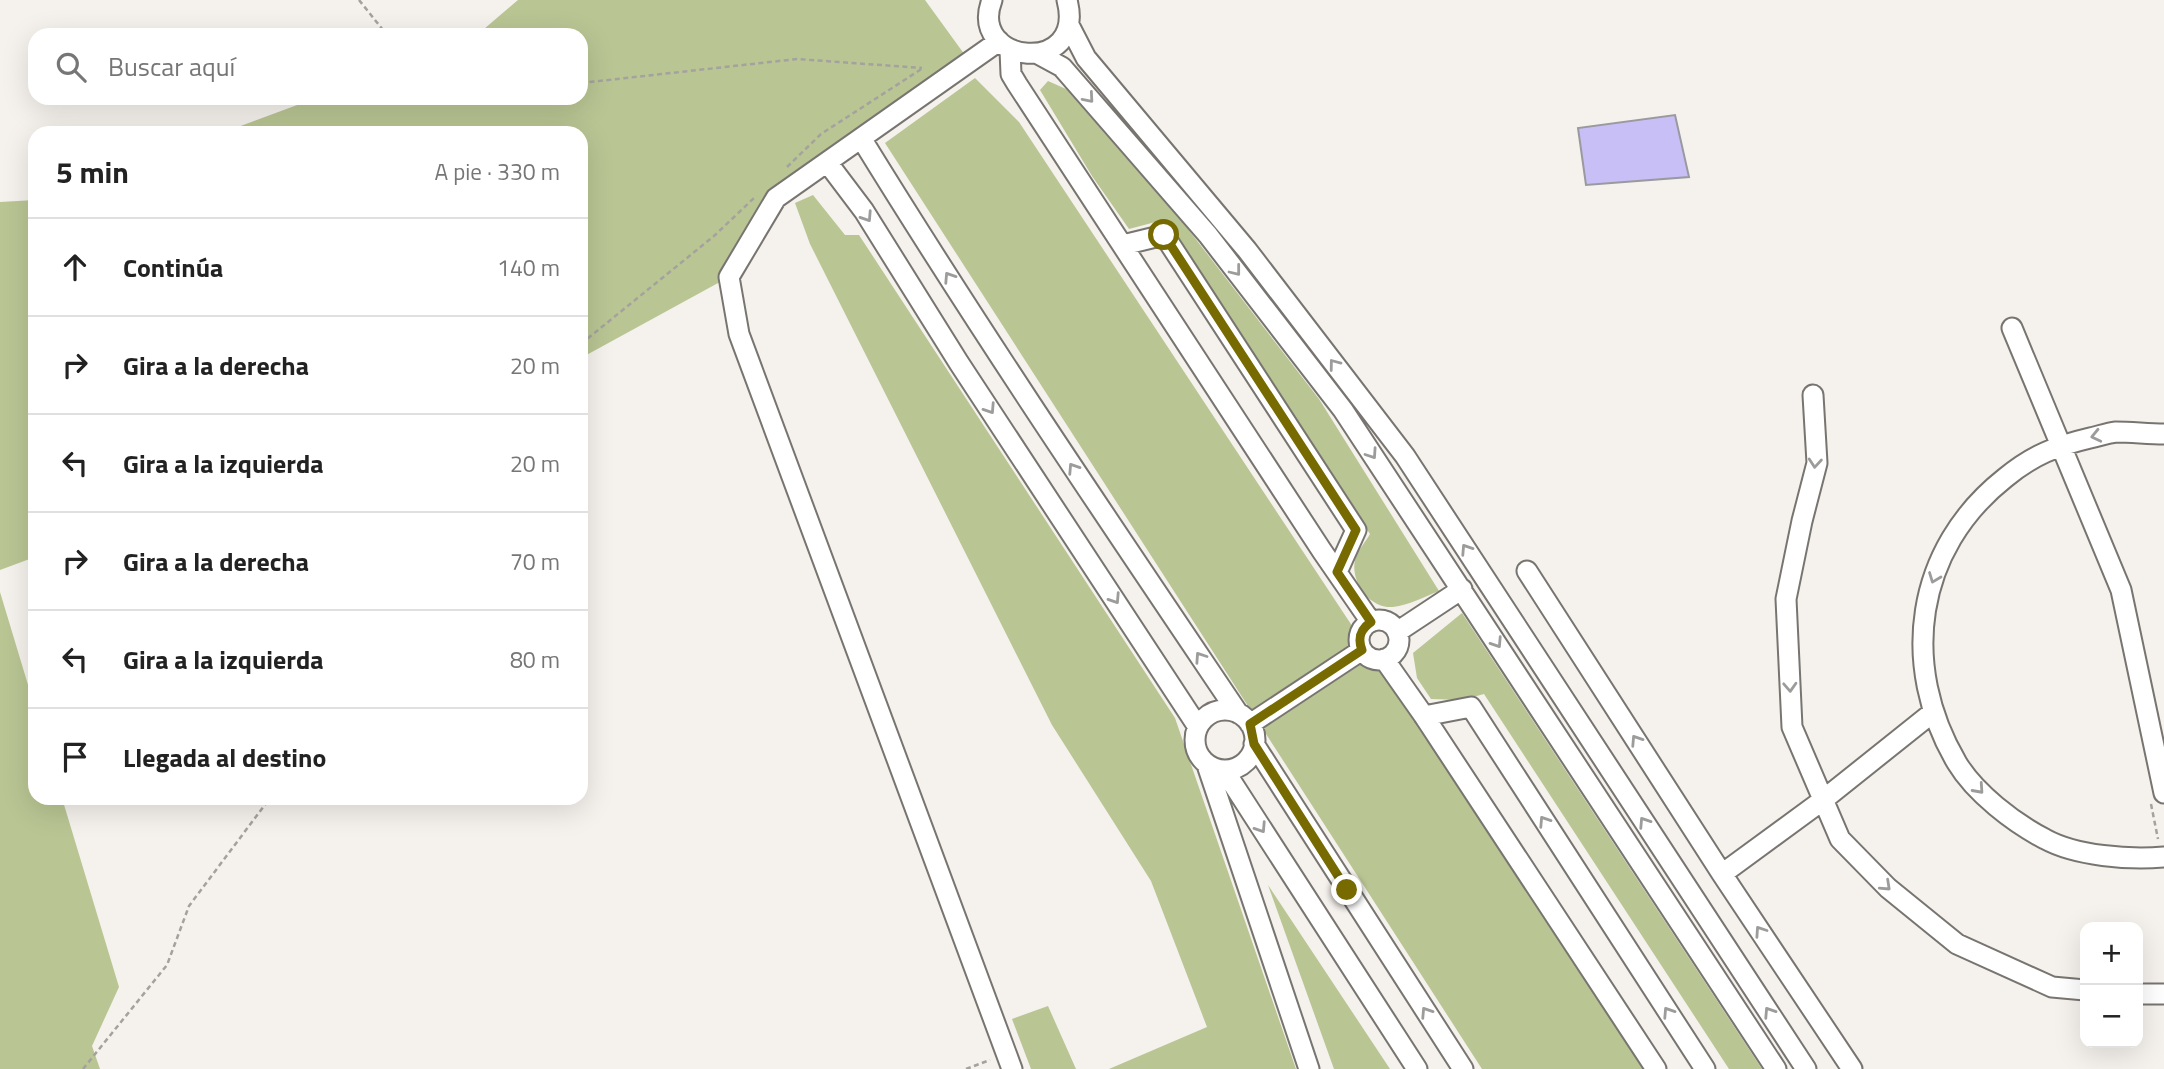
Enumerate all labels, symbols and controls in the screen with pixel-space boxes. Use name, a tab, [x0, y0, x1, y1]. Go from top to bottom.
search box	[28, 28, 588, 105]
text: Buscar aquí	[108, 47, 235, 86]
icon: search	[52, 48, 90, 86]
one-way arrow	[1081, 89, 1093, 102]
text: 5 min	[56, 149, 129, 195]
text: A pie · 330 m	[434, 154, 560, 189]
one-way arrow	[859, 210, 872, 223]
route start	[1148, 219, 1179, 250]
icon: ahead	[56, 248, 94, 286]
text: Continúa	[123, 248, 223, 287]
text: 140 m	[497, 250, 560, 285]
one-way arrow	[1227, 264, 1240, 276]
one-way arrow	[944, 272, 957, 285]
icon: right	[56, 346, 94, 384]
text: Gira a la derecha	[123, 346, 309, 385]
text: 20 m	[510, 348, 560, 383]
one-way arrow	[1330, 359, 1343, 372]
one-way arrow	[982, 401, 994, 414]
one-way arrow	[2090, 428, 2102, 443]
icon: left	[56, 444, 94, 482]
text: Gira a la izquierda	[123, 444, 324, 483]
text: 20 m	[510, 446, 560, 481]
one-way arrow	[1363, 446, 1376, 459]
one-way arrow	[1808, 458, 1823, 469]
one-way arrow	[1069, 463, 1081, 476]
icon: right	[56, 542, 94, 580]
text: Gira a la derecha	[123, 542, 309, 581]
text: 70 m	[510, 544, 560, 579]
one-way arrow	[1461, 544, 1474, 557]
one-way arrow	[1928, 572, 1942, 584]
one-way arrow	[1106, 591, 1119, 604]
one-way arrow	[1489, 636, 1502, 649]
icon: left	[56, 640, 94, 678]
text: Gira a la izquierda	[123, 640, 324, 679]
text: 80 m	[510, 642, 560, 677]
one-way arrow	[1196, 652, 1208, 665]
one-way arrow	[1783, 681, 1798, 692]
one-way arrow	[1631, 735, 1644, 748]
icon: arrive	[56, 738, 94, 776]
text: Llegada al destino	[123, 738, 326, 777]
one-way arrow	[1971, 781, 1984, 794]
one-way arrow	[1540, 816, 1552, 829]
one-way arrow	[1640, 816, 1653, 829]
one-way arrow	[1252, 820, 1265, 833]
route end	[1331, 874, 1362, 905]
one-way arrow	[1877, 877, 1890, 890]
map controls	[2080, 922, 2143, 1048]
button: +	[2080, 922, 2143, 985]
one-way arrow	[1755, 926, 1768, 939]
button: −	[2080, 985, 2143, 1048]
one-way arrow	[1421, 1006, 1434, 1019]
one-way arrow	[1663, 1007, 1676, 1020]
one-way arrow	[1765, 1007, 1777, 1020]

